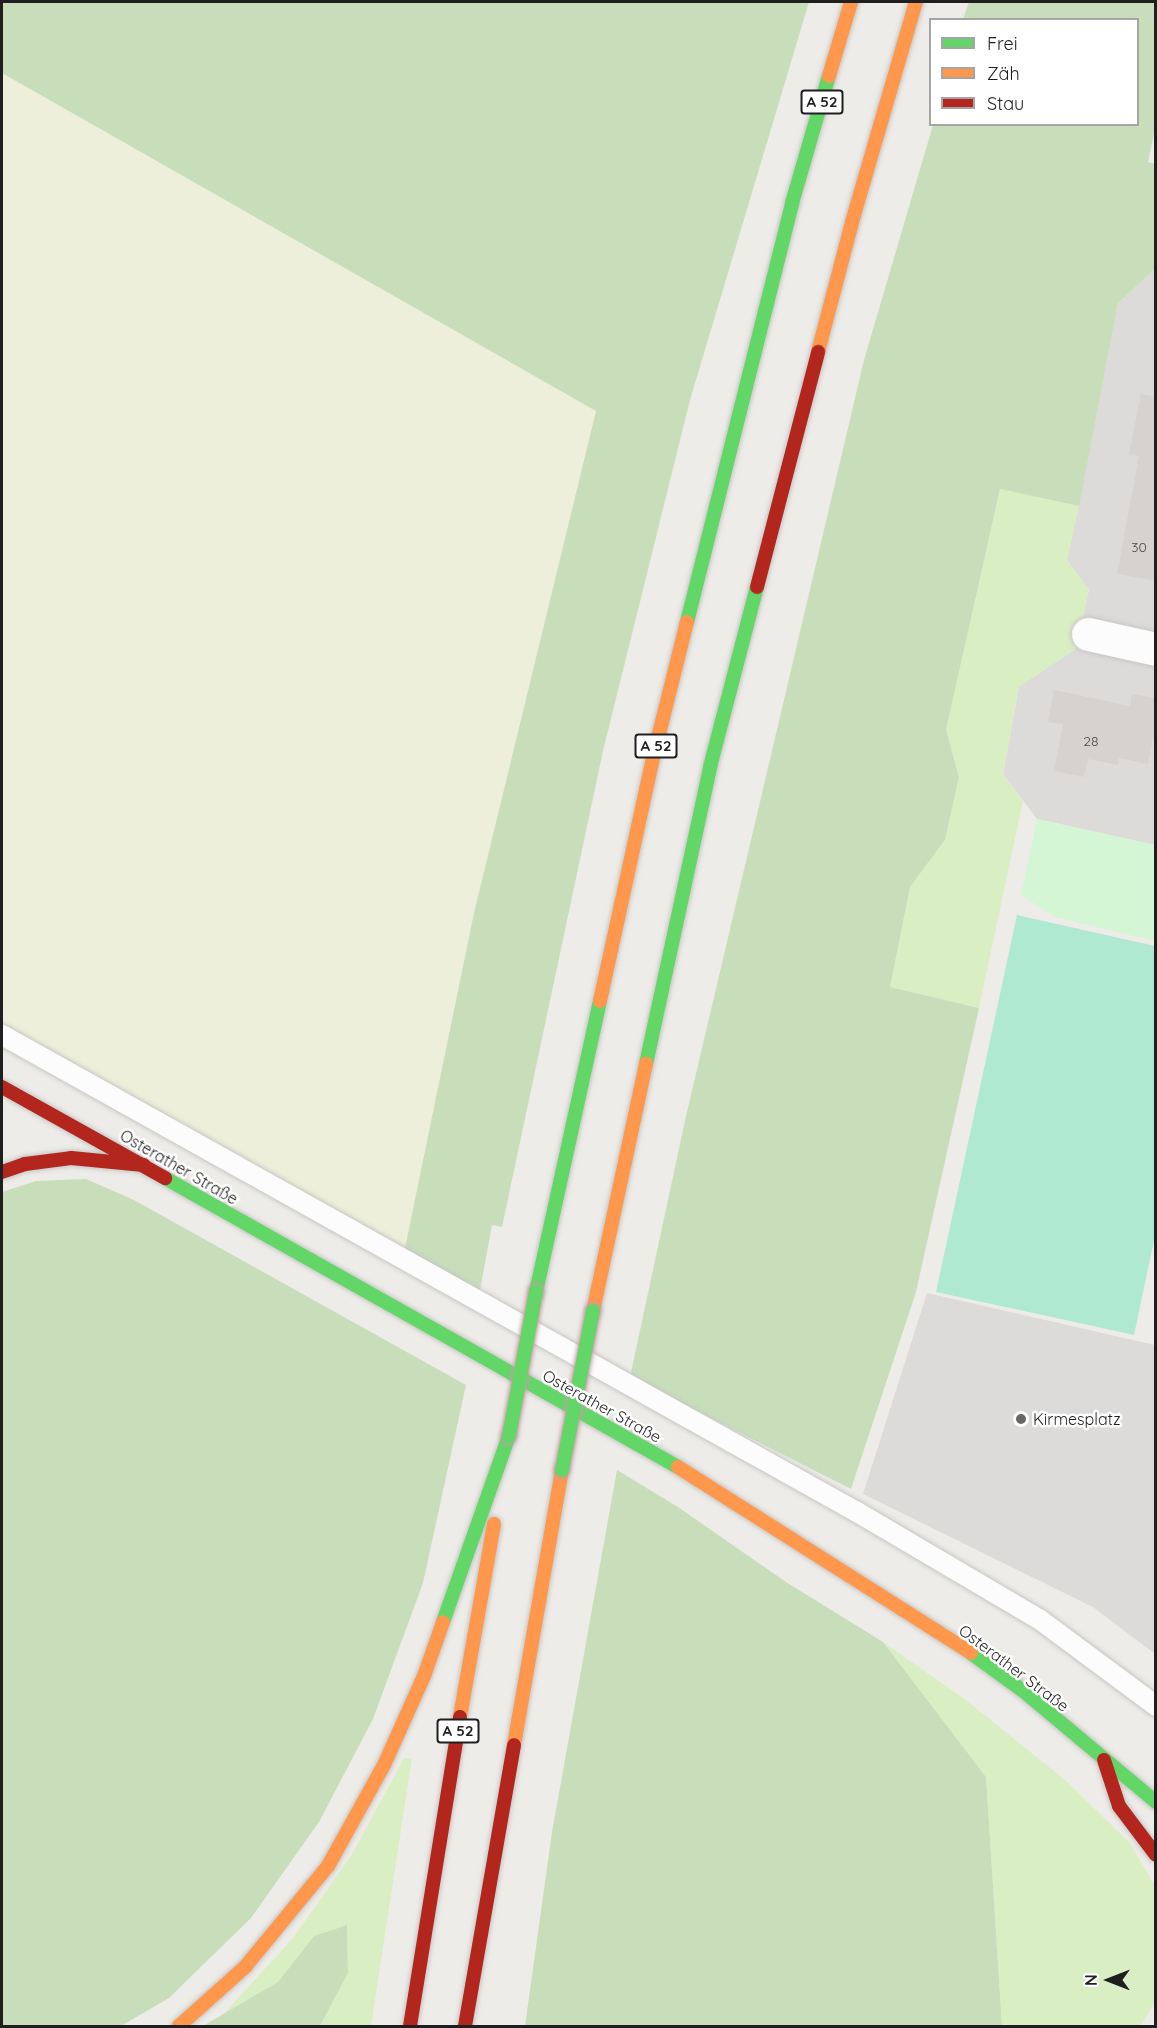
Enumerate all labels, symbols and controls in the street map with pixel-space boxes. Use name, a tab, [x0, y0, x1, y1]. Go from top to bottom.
legend	[929, 18, 1139, 126]
text: Frei	[987, 32, 1018, 55]
text: Zäh	[987, 62, 1020, 85]
road number: A 52	[800, 90, 844, 114]
text: Stau	[987, 92, 1024, 115]
house number: 30	[1131, 539, 1147, 555]
house number: 28	[1083, 733, 1099, 749]
road number: A 52	[634, 734, 678, 758]
street label: Osterather Straße	[117, 1126, 241, 1208]
street label: Osterather Straße	[539, 1365, 665, 1447]
place label: Kirmesplatz	[1033, 1409, 1121, 1429]
marker: Kirmesplatz	[1014, 1412, 1028, 1426]
street label: Osterather Straße	[955, 1620, 1073, 1716]
road number: A 52	[436, 1719, 480, 1743]
north arrow	[1079, 1950, 1139, 2010]
text: N	[1081, 1974, 1101, 1986]

